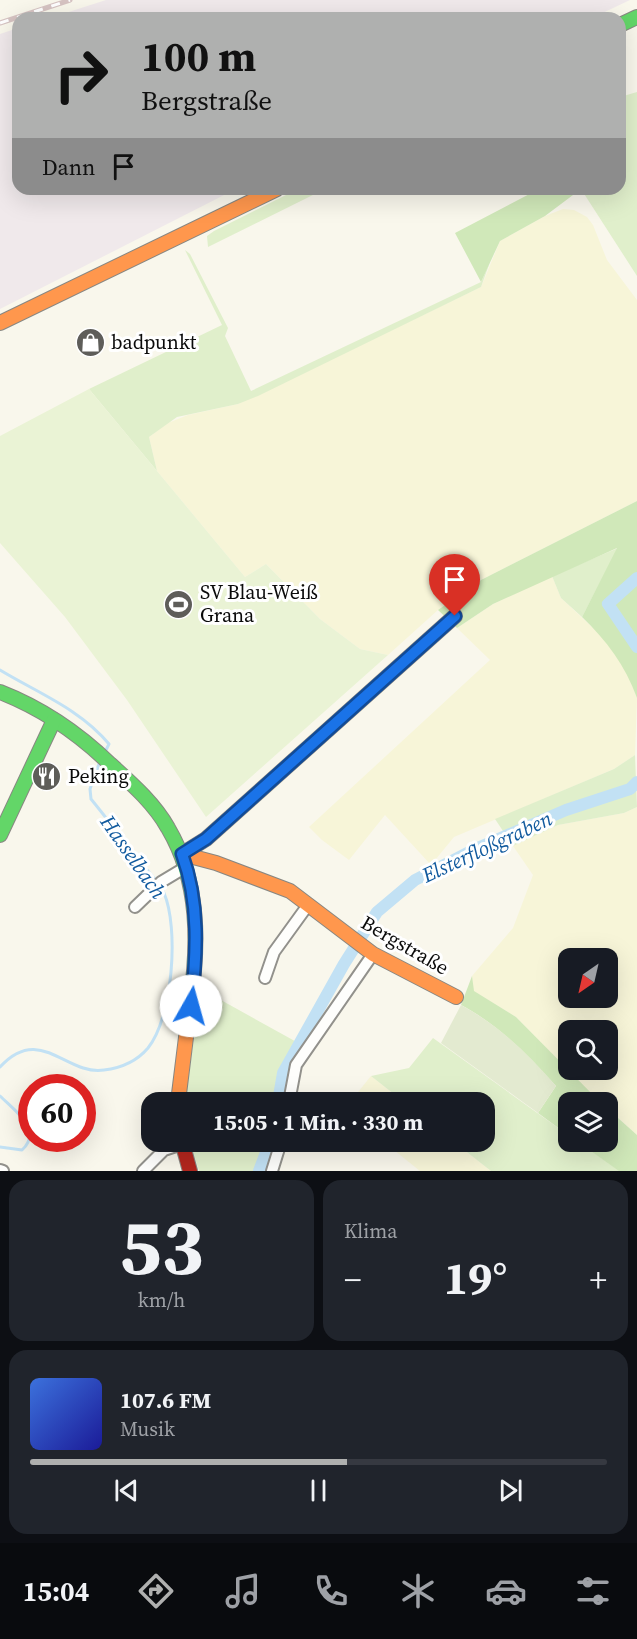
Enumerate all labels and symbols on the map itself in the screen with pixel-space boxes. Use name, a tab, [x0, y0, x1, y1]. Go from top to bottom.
shop icon: badpunkt	[74, 326, 106, 358]
place label: badpunkt	[111, 328, 197, 356]
pin	[429, 554, 480, 616]
place label: SV Blau-Weiß Grana	[200, 578, 318, 629]
sports icon: SV Blau-Weiß Grana	[163, 588, 195, 620]
restaurant icon: Peking	[31, 760, 63, 792]
place label: Peking	[68, 762, 129, 790]
water label: Elsterfloßgraben	[416, 804, 557, 890]
water label: Hasselbach	[93, 808, 173, 905]
street label: Bergstraße	[356, 909, 454, 981]
north arrow	[558, 948, 618, 1008]
position arrow	[159, 974, 223, 1038]
speed limit sign: 60	[18, 1074, 96, 1152]

